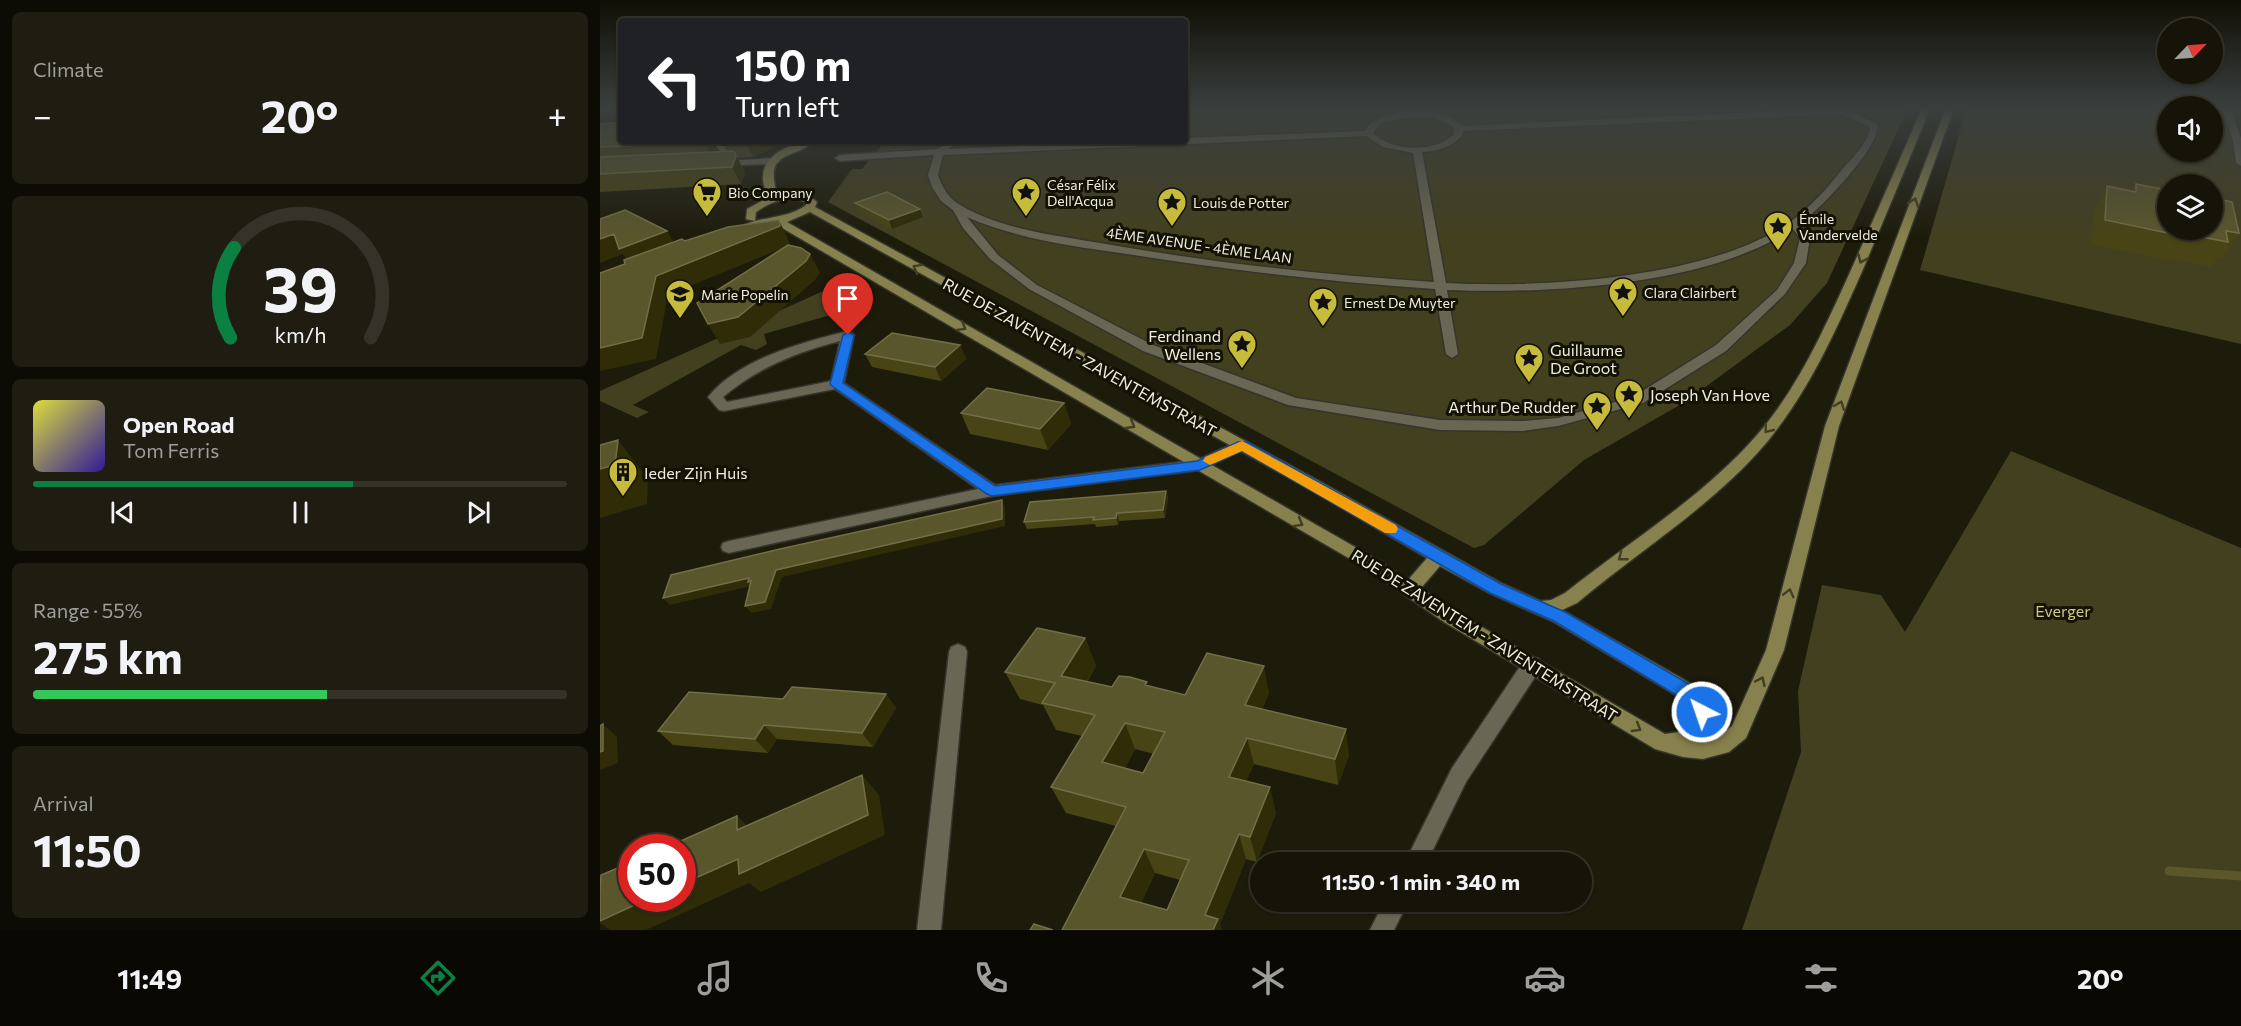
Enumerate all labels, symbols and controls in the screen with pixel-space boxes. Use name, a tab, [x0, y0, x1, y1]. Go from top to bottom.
north arrow	[2157, 18, 2223, 84]
map controls	[2157, 18, 2223, 240]
text: 150 m	[735, 38, 851, 90]
icon: left	[636, 42, 714, 120]
text: Climate	[33, 57, 103, 81]
text: 20°	[261, 87, 339, 142]
text: Turn left	[735, 90, 839, 123]
text: −	[33, 94, 52, 135]
text: +	[548, 94, 567, 135]
button: sound	[2157, 96, 2223, 162]
button: layers	[2157, 174, 2223, 240]
supermarket icon: Bio Company	[691, 176, 723, 218]
place icon: César Félix Dell'Acqua	[1010, 176, 1042, 218]
place label: César Félix Dell'Acqua	[1047, 176, 1116, 209]
place label: Bio Company	[728, 184, 813, 201]
place icon: Louis de Potter	[1156, 186, 1188, 228]
place label: Louis de Potter	[1193, 194, 1290, 211]
one-way arrow	[1907, 197, 1920, 208]
place icon: Émile Vandervelde	[1762, 210, 1794, 252]
place label: Émile Vandervelde	[1799, 210, 1878, 243]
street label: 4ÈME AVENUE - 4ÈME LAAN	[1105, 224, 1293, 266]
text: 39	[263, 250, 337, 326]
one-way arrow	[1857, 252, 1869, 263]
one-way arrow	[913, 264, 924, 275]
pin	[822, 273, 873, 335]
street label: RUE DE ZAVENTEM - ZAVENTEMSTRAAT	[940, 274, 1220, 440]
place icon: Clara Clairbert	[1607, 276, 1639, 318]
school or university icon: Marie Popelin	[664, 278, 696, 320]
icon: arrive	[831, 282, 864, 315]
place label: Clara Clairbert	[1644, 284, 1737, 301]
place label: Marie Popelin	[701, 286, 789, 303]
place icon: Ernest De Muyter	[1307, 286, 1339, 328]
place label: Ernest De Muyter	[1344, 294, 1456, 311]
one-way arrow	[956, 320, 966, 331]
text: km/h	[274, 322, 326, 348]
place label: Ferdinand Wellens	[1148, 326, 1221, 363]
place icon: Ferdinand Wellens	[1226, 328, 1258, 370]
place label: Guillaume De Groot	[1550, 340, 1623, 377]
place icon: Guillaume De Groot	[1513, 342, 1545, 384]
place icon: Joseph Van Hove	[1613, 378, 1645, 420]
place label: Joseph Van Hove	[1650, 385, 1770, 404]
place icon: Arthur De Rudder	[1581, 390, 1613, 432]
place label: Arthur De Rudder	[1448, 397, 1577, 416]
one-way arrow	[1833, 400, 1845, 411]
text: Open Road	[123, 411, 234, 438]
one-way arrow	[1125, 418, 1135, 429]
one-way arrow	[1764, 422, 1775, 433]
text: Tom Ferris	[123, 438, 219, 462]
building icon: Ieder Zijn Huis	[607, 456, 639, 498]
place label: Ieder Zijn Huis	[644, 463, 748, 482]
icon: previous	[106, 496, 139, 529]
icon: pause	[284, 496, 317, 529]
icon: next	[462, 496, 495, 529]
one-way arrow	[1293, 516, 1304, 527]
street label: RUE DE ZAVENTEM - ZAVENTEMSTRAAT	[1349, 545, 1621, 725]
one-way arrow	[1618, 550, 1629, 561]
one-way arrow	[1782, 588, 1795, 598]
text: Range · 55%	[33, 598, 142, 622]
park label: Everger	[2035, 601, 2091, 620]
text: 275 km	[33, 628, 183, 683]
one-way arrow	[1754, 676, 1766, 687]
position arrow	[1670, 680, 1734, 744]
one-way arrow	[1631, 720, 1641, 732]
text: Arrival	[33, 791, 94, 815]
text: 11:50	[33, 821, 142, 876]
speed limit sign: 50	[618, 834, 696, 912]
text: 11:50 · 1 min · 340 m	[1322, 868, 1520, 895]
icon: directions	[417, 957, 459, 999]
icon: music	[694, 957, 736, 999]
icon: phone	[970, 957, 1012, 999]
icon: climate	[1247, 957, 1289, 999]
icon: car	[1524, 957, 1566, 999]
icon: filters	[1800, 957, 1842, 999]
text: 11:49	[117, 962, 182, 995]
text: 20°	[2077, 962, 2124, 995]

